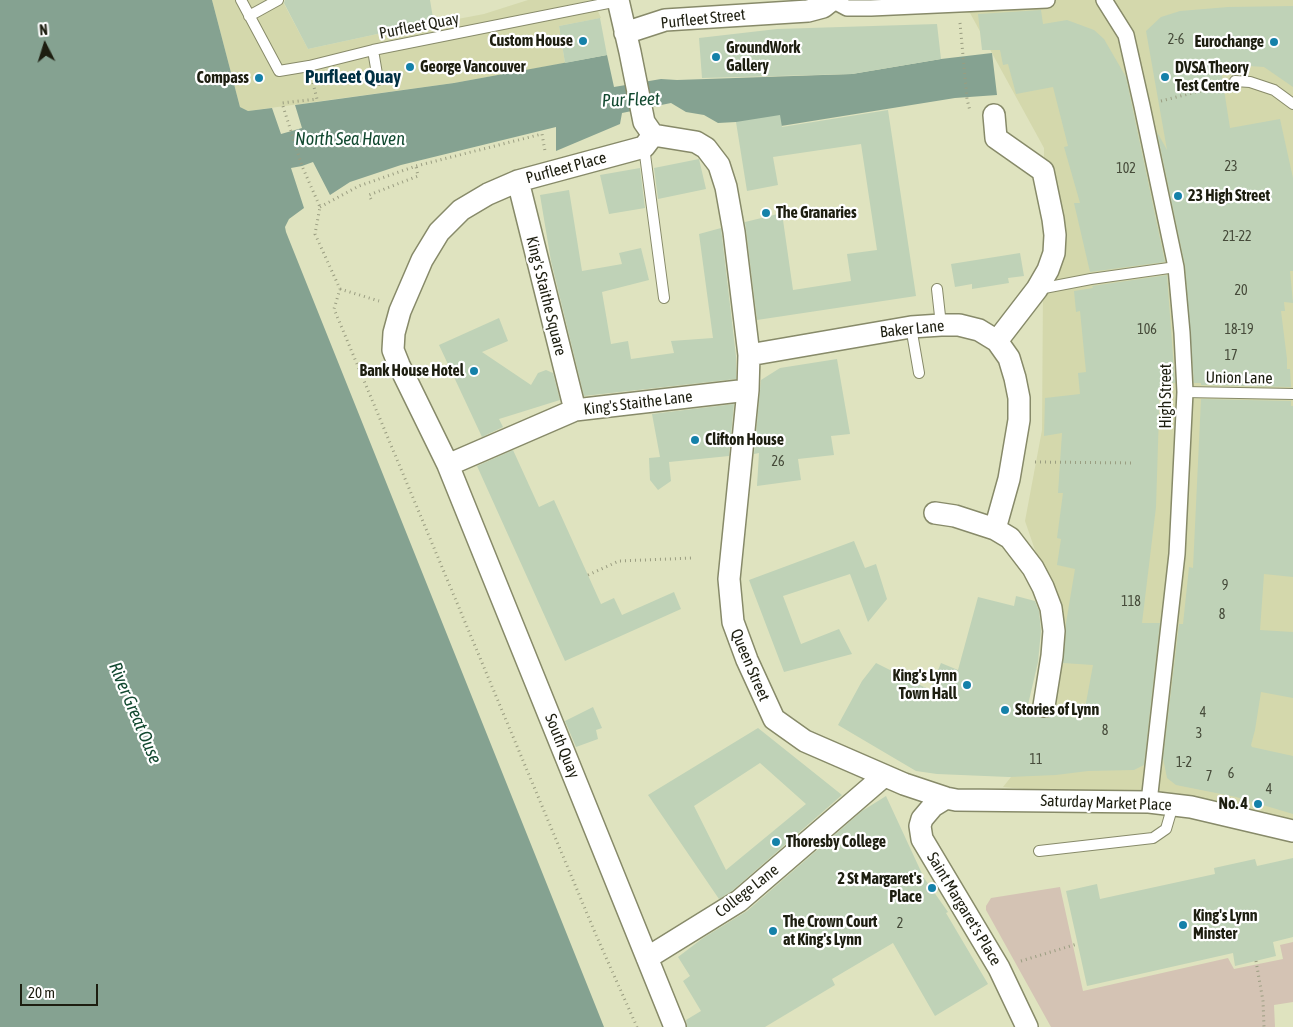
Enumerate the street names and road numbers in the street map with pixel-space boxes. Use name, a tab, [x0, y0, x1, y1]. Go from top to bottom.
street label: Purfleet Street	[660, 5, 746, 33]
street label: Purfleet Quay	[377, 9, 461, 43]
street label: Purfleet Place	[524, 148, 608, 188]
street label: King's Staithe Square	[522, 234, 570, 358]
street label: Baker Lane	[879, 316, 945, 342]
street label: High Street	[1156, 364, 1176, 428]
street label: Union Lane	[1205, 368, 1273, 388]
street label: King's Staithe Lane	[582, 387, 694, 419]
street label: Queen Street	[726, 626, 774, 704]
street label: South Quay	[540, 711, 584, 781]
street label: Saturday Market Place	[1040, 791, 1172, 815]
street label: Saint Margaret's Place	[923, 849, 1005, 969]
street label: College Lane	[712, 860, 782, 922]

